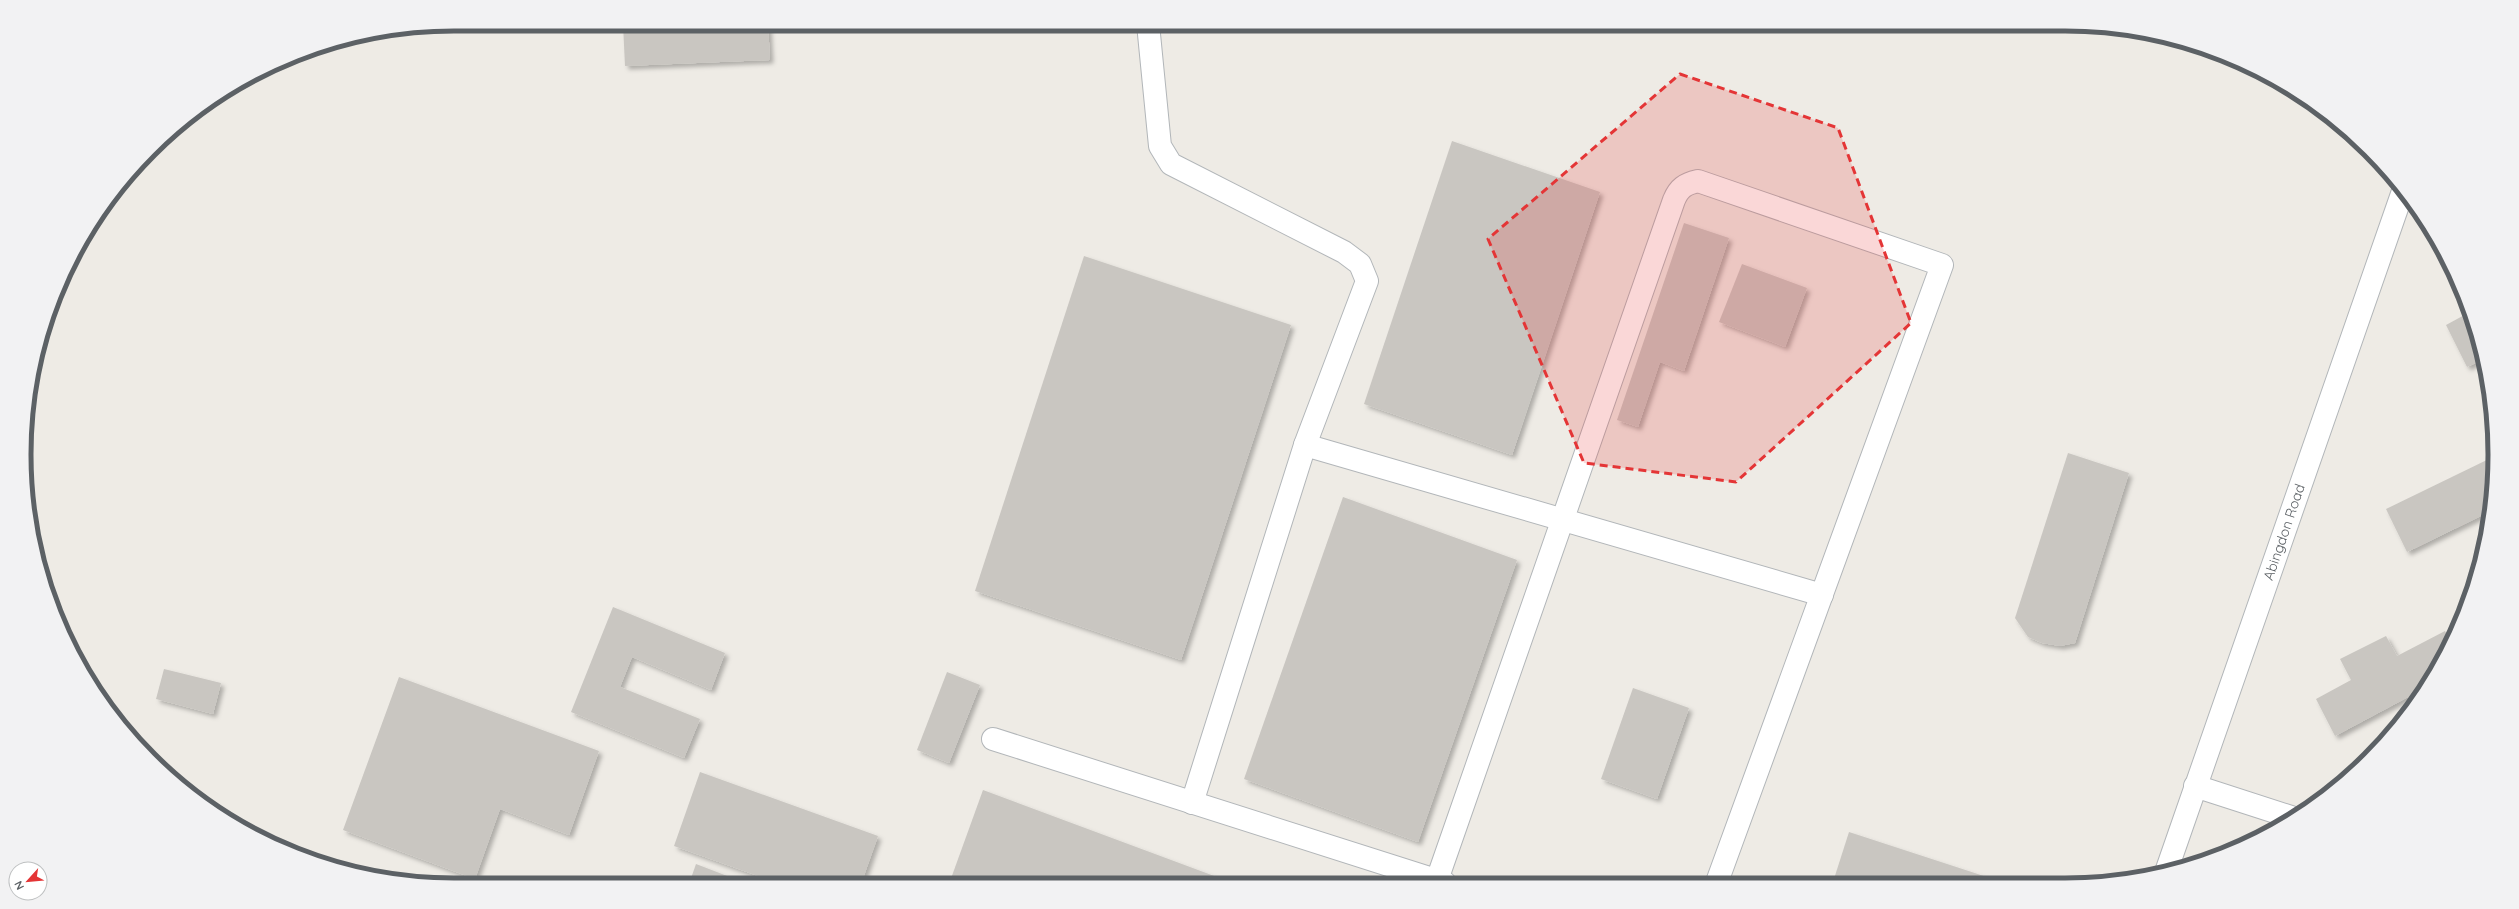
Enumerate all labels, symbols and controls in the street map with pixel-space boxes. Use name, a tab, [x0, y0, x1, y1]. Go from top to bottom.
street label: Abingdon Road	[2259, 481, 2309, 583]
north arrow	[8, 861, 48, 901]
text: N	[11, 879, 27, 892]

